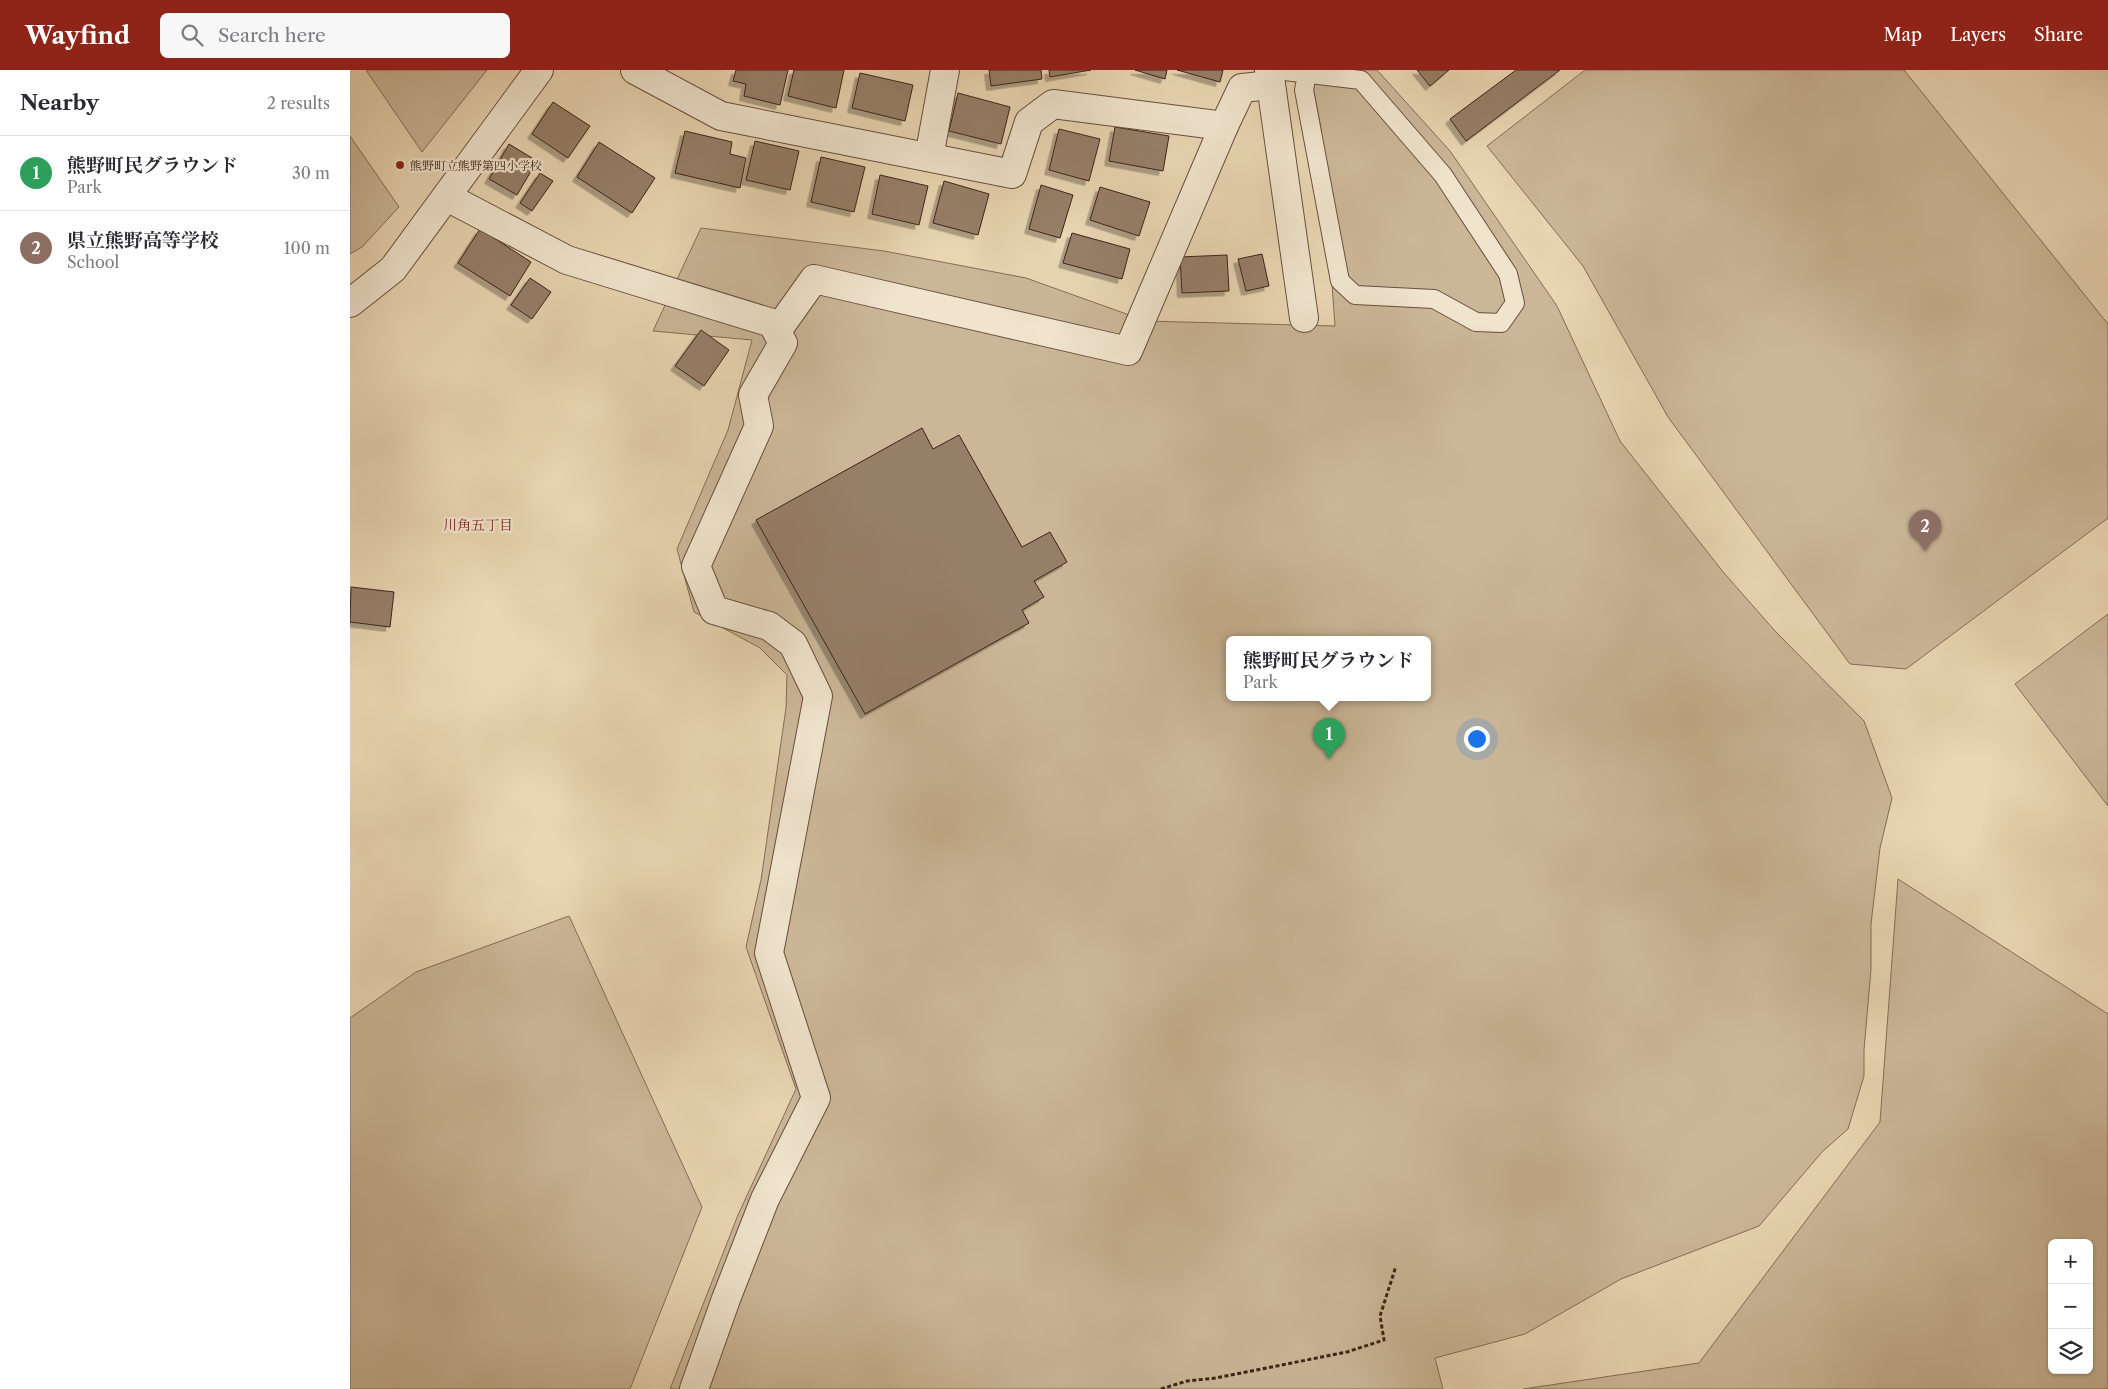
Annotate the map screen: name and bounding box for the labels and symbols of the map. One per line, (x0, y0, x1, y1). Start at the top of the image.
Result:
place label: 熊野町立熊野第四小学校 (410, 158, 542, 173)
marker: 熊野町立熊野第四小学校 (394, 159, 406, 171)
pin: 2 (1909, 510, 1941, 551)
district label: 川角五丁目 (443, 516, 513, 534)
pin: 1 (1313, 718, 1345, 759)
your location (1464, 726, 1490, 752)

